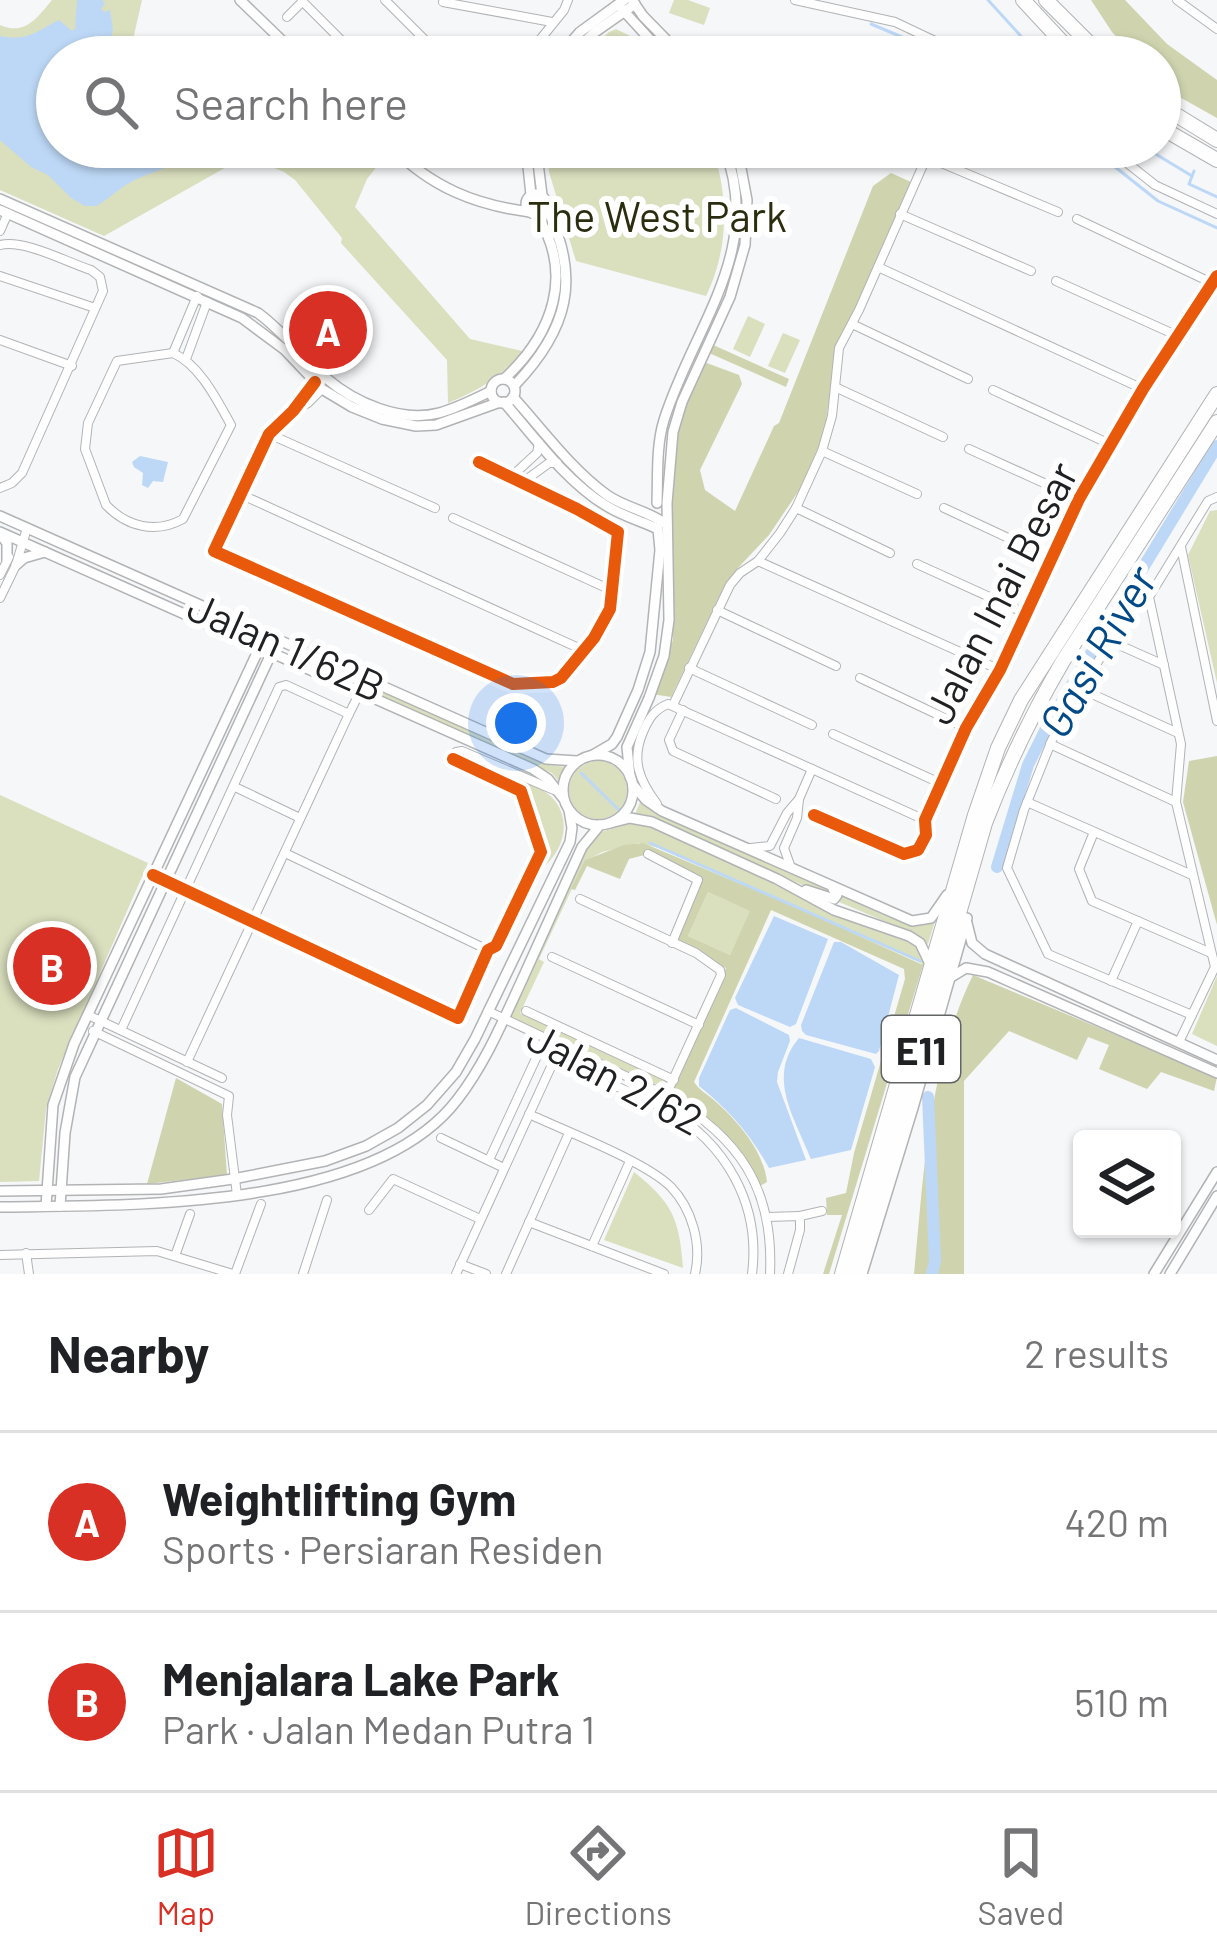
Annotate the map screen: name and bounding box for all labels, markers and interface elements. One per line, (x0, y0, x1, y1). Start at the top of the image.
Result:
search box (36, 36, 1181, 168)
icon: search (78, 69, 144, 135)
text: Search here (174, 75, 408, 129)
park label: The West Park (527, 190, 787, 240)
pin: A (289, 285, 367, 375)
street label: Jalan Inai Besar (912, 453, 1086, 731)
water label: Gasi River (1026, 554, 1167, 746)
street label: Jalan 1/62B (181, 579, 393, 711)
your location (486, 693, 546, 753)
pin: B (13, 921, 91, 1011)
street label: Jalan 2/62 (520, 1010, 712, 1144)
road number: E11 (882, 1016, 960, 1082)
map controls (1073, 1130, 1181, 1238)
button: layers (1073, 1130, 1181, 1238)
text: Nearby (48, 1322, 209, 1383)
text: 2 results (1024, 1329, 1169, 1376)
text: Weightlifting Gym (162, 1471, 516, 1525)
text: A (74, 1498, 100, 1545)
text: 420 m (1065, 1498, 1169, 1545)
text: Sports · Persiaran Residen (162, 1525, 604, 1572)
text: Menjalara Lake Park (162, 1651, 560, 1705)
text: B (75, 1678, 99, 1725)
text: 510 m (1074, 1678, 1169, 1725)
text: Park · Jalan Medan Putra 1 (162, 1705, 595, 1752)
tab: Map (153, 1820, 219, 1932)
tab: Directions (524, 1820, 672, 1932)
tab: Saved (978, 1820, 1064, 1932)

